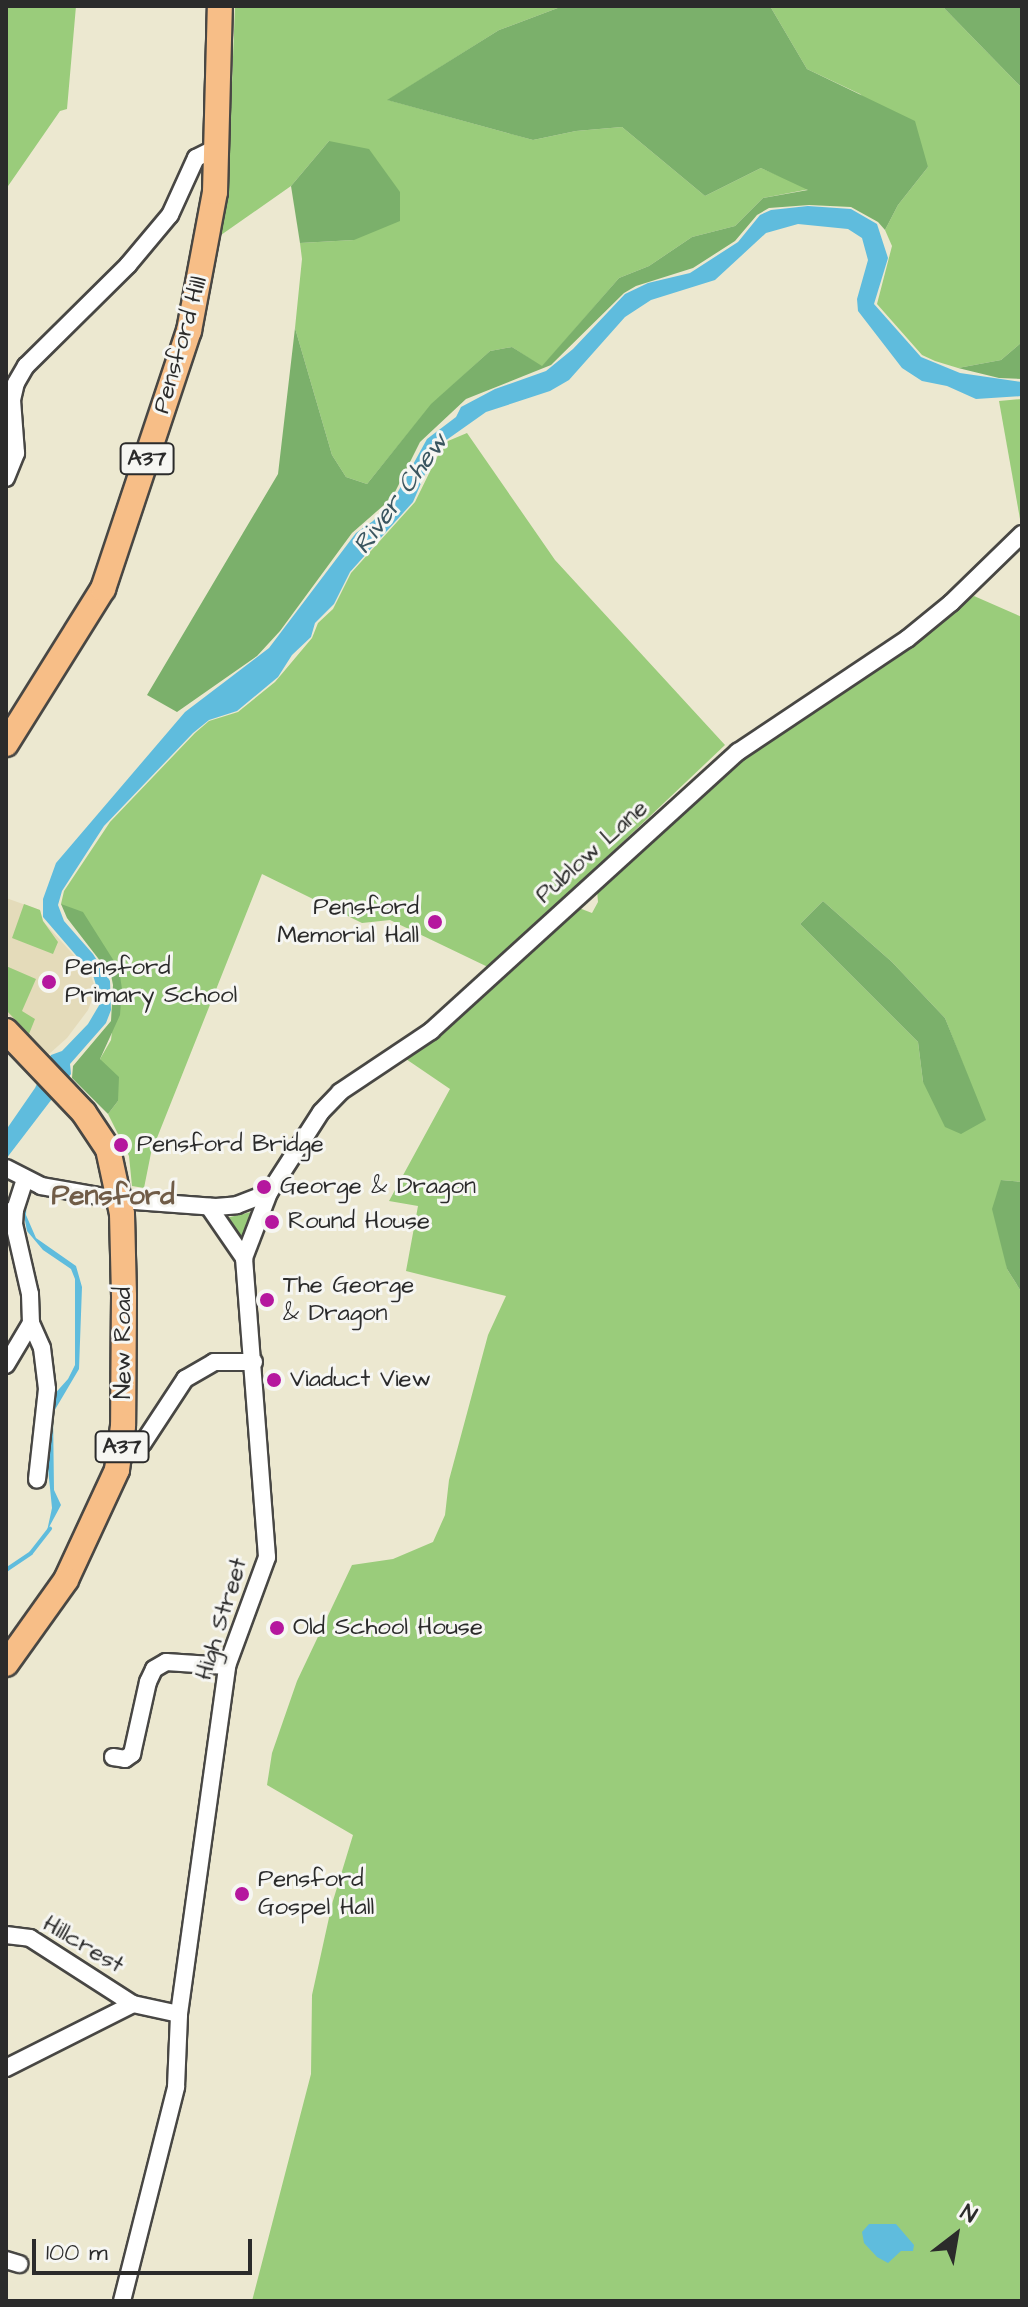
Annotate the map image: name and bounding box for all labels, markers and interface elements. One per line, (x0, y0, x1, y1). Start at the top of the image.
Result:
street label: Pensford Hill (148, 273, 214, 417)
water label: River Chew (347, 428, 455, 560)
road number: A37 (119, 441, 175, 477)
street label: Publow Lane (530, 794, 654, 910)
place label: Pensford Memorial Hall (277, 894, 419, 950)
marker: Pensford Memorial Hall (426, 913, 444, 931)
place label: Pensford Primary School (65, 954, 237, 1010)
marker: Pensford Primary School (40, 973, 58, 991)
place label: Pensford Bridge (137, 1131, 324, 1159)
marker: Pensford Bridge (112, 1136, 130, 1154)
place label: George & Dragon (280, 1173, 476, 1201)
marker: George & Dragon (255, 1178, 273, 1196)
district label: Pensford (51, 1179, 175, 1213)
place label: Round House (288, 1208, 430, 1236)
marker: Round House (263, 1213, 281, 1231)
place label: The George & Dragon (283, 1272, 414, 1328)
street label: New Road (110, 1287, 138, 1399)
marker: The George & Dragon (258, 1291, 276, 1309)
place label: Viaduct View (290, 1366, 431, 1394)
marker: Viaduct View (265, 1371, 283, 1389)
road number: A37 (94, 1429, 150, 1465)
street label: High Street (190, 1555, 254, 1683)
place label: Old School House (293, 1614, 483, 1642)
marker: Old School House (268, 1619, 286, 1637)
place label: Pensford Gospel Hall (258, 1866, 374, 1922)
marker: Pensford Gospel Hall (233, 1885, 251, 1903)
street label: Hillcrest (37, 1910, 129, 1980)
north arrow (916, 2195, 996, 2275)
text: N (955, 2197, 983, 2231)
scale bar (36, 2223, 256, 2273)
text: 100 m (46, 2236, 108, 2270)

